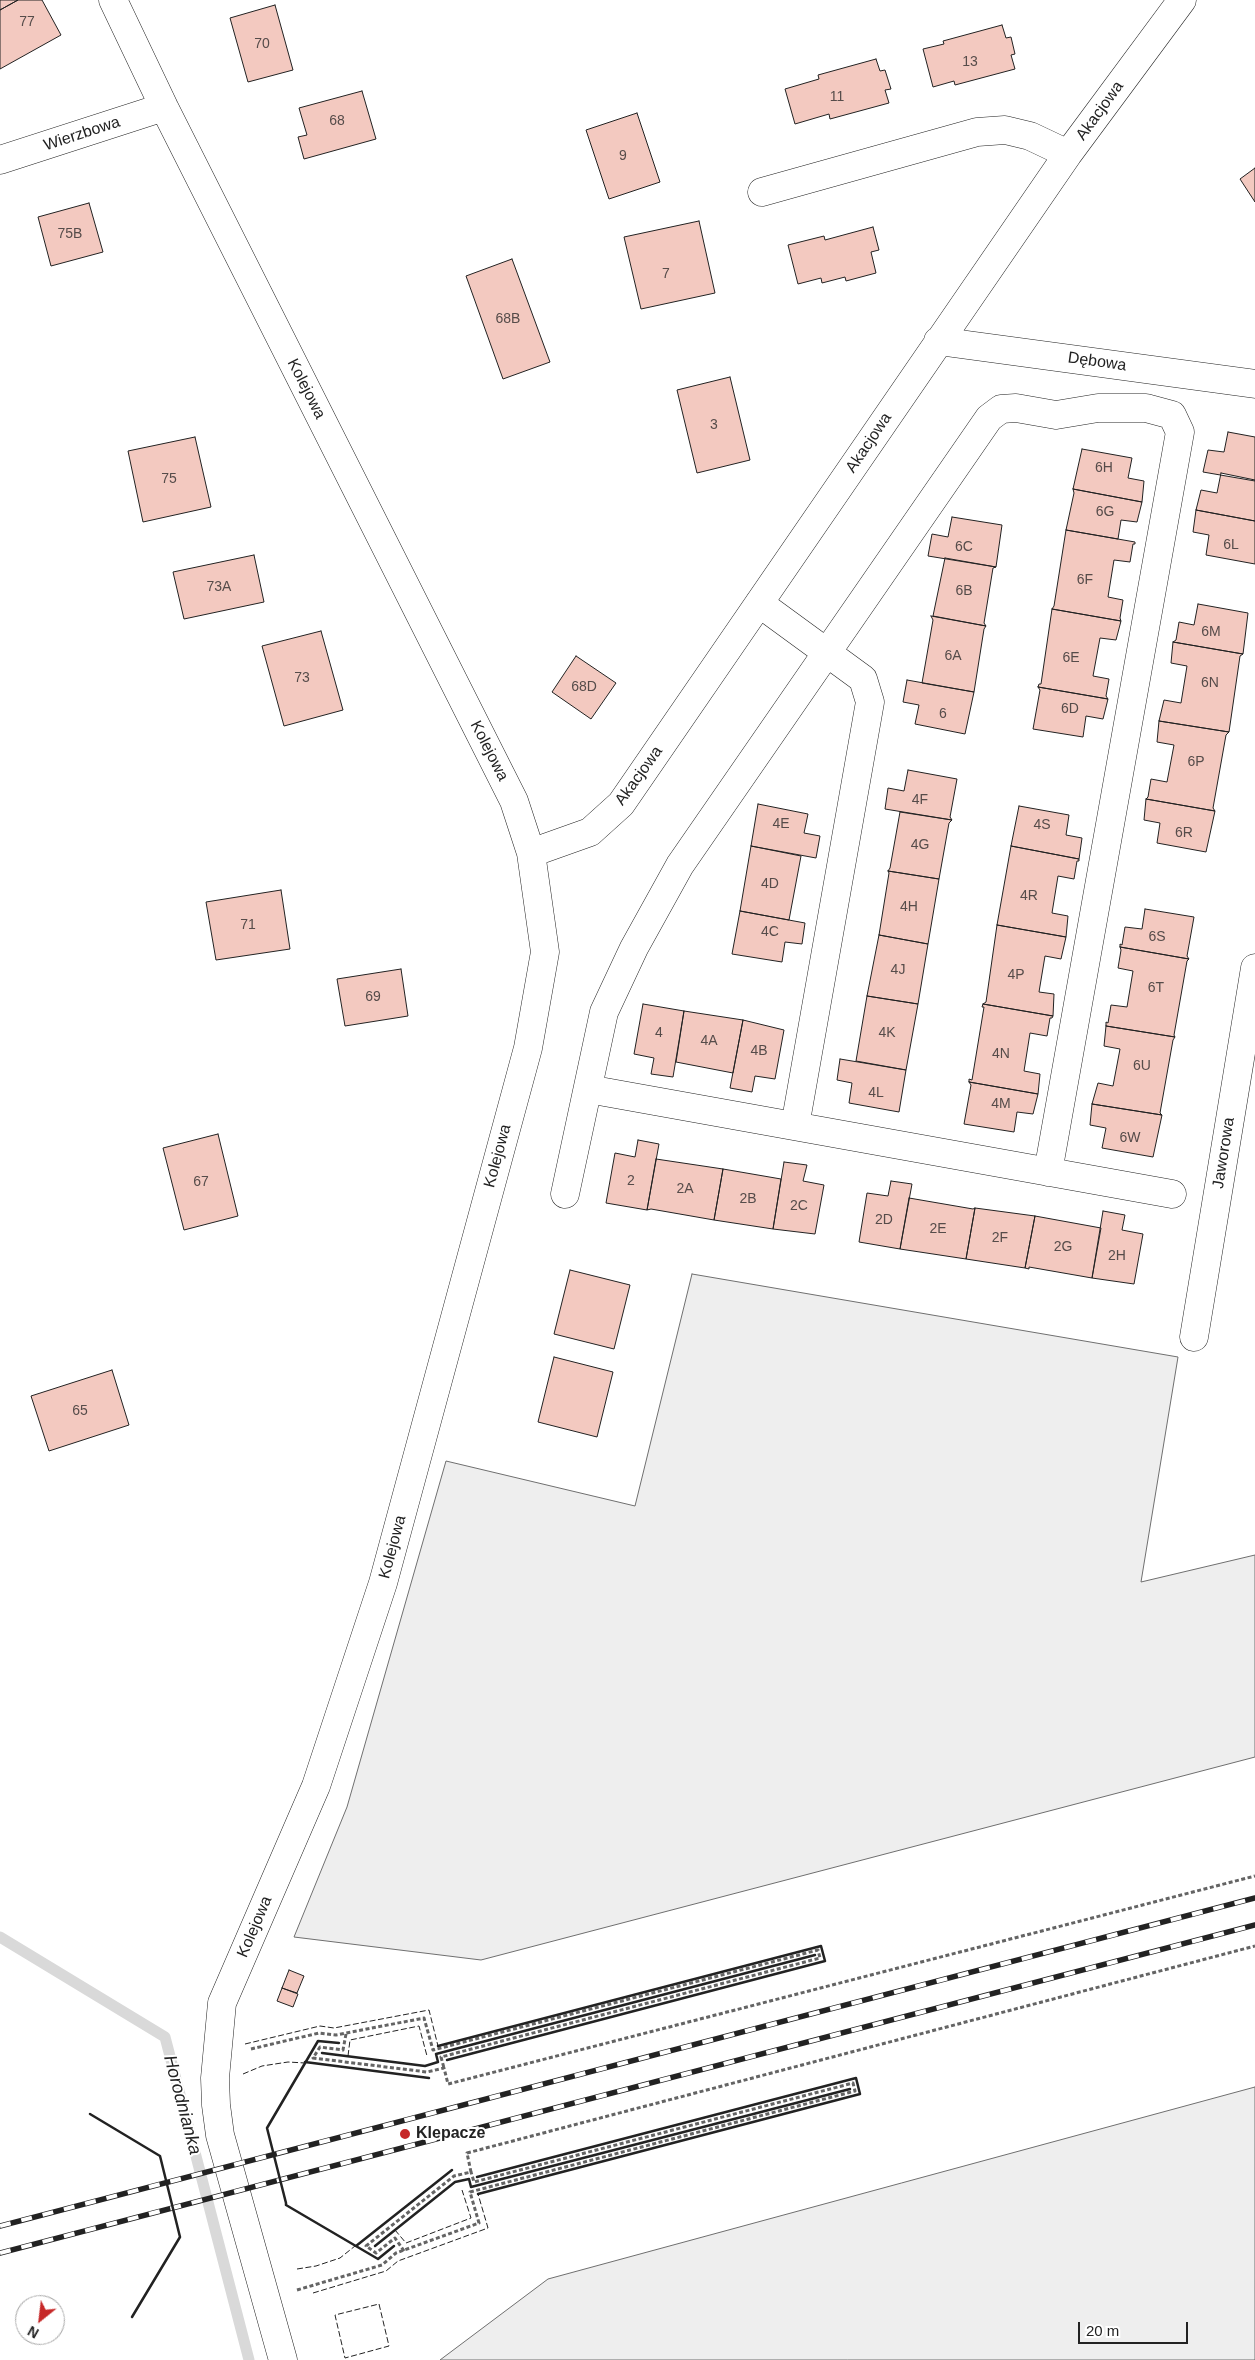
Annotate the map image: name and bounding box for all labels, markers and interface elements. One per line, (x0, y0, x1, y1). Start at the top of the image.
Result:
house number: 77 (19, 14, 35, 30)
house number: 70 (254, 36, 270, 52)
house number: 13 (962, 54, 978, 70)
street label: Akacjowa (1072, 78, 1128, 144)
house number: 11 (830, 89, 844, 105)
street label: Wierzbowa (41, 113, 123, 155)
house number: 68 (329, 113, 345, 129)
house number: 9 (619, 148, 627, 164)
house number: 75B (58, 226, 82, 242)
house number: 7 (662, 266, 670, 282)
house number: 68B (496, 311, 520, 327)
street label: Dębowa (1067, 348, 1127, 376)
street label: Kolejowa (283, 356, 329, 422)
street label: Akacjowa (842, 409, 896, 477)
house number: 3 (710, 417, 718, 433)
house number: 6H (1095, 460, 1113, 476)
house number: 75 (161, 471, 177, 487)
house number: 6G (1096, 504, 1114, 520)
house number: 6L (1223, 537, 1239, 553)
house number: 6C (955, 539, 973, 555)
house number: 6F (1077, 572, 1093, 588)
house number: 73A (207, 579, 231, 595)
house number: 6B (955, 583, 973, 599)
house number: 6M (1201, 624, 1221, 640)
house number: 6A (944, 648, 962, 664)
house number: 6E (1062, 650, 1080, 666)
house number: 73 (294, 670, 310, 686)
house number: 6N (1201, 675, 1219, 691)
house number: 68D (571, 679, 597, 695)
house number: 6D (1061, 701, 1079, 717)
house number: 6 (939, 706, 947, 722)
street label: Kolejowa (466, 718, 512, 784)
street label: Akacjowa (611, 743, 667, 809)
house number: 6P (1187, 754, 1205, 770)
house number: 4F (912, 792, 928, 808)
house number: 4E (772, 816, 790, 832)
house number: 4S (1033, 817, 1051, 833)
house number: 6R (1175, 825, 1193, 841)
house number: 4G (911, 837, 929, 853)
house number: 4D (761, 876, 779, 892)
house number: 4R (1020, 888, 1038, 904)
house number: 4H (900, 899, 918, 915)
house number: 71 (240, 917, 256, 933)
house number: 4C (761, 924, 779, 940)
house number: 6S (1148, 929, 1166, 945)
house number: 4J (891, 962, 905, 978)
house number: 4P (1007, 967, 1025, 983)
house number: 6T (1148, 980, 1164, 996)
house number: 69 (365, 989, 381, 1005)
house number: 4 (655, 1025, 663, 1041)
house number: 4K (878, 1025, 896, 1041)
house number: 4A (700, 1033, 718, 1049)
house number: 4B (750, 1043, 768, 1059)
house number: 4N (992, 1046, 1010, 1062)
house number: 6U (1133, 1058, 1151, 1074)
house number: 4L (868, 1085, 884, 1101)
house number: 4M (991, 1096, 1011, 1112)
street label: Jaworowa (1209, 1116, 1239, 1190)
street label: Kolejowa (480, 1122, 516, 1190)
house number: 6W (1120, 1130, 1140, 1146)
house number: 2 (627, 1173, 635, 1189)
house number: 67 (193, 1174, 209, 1190)
house number: 2A (676, 1181, 694, 1197)
house number: 2B (739, 1191, 757, 1207)
house number: 2C (790, 1198, 808, 1214)
house number: 2D (875, 1212, 893, 1228)
house number: 2E (929, 1221, 947, 1237)
house number: 2F (992, 1230, 1008, 1246)
house number: 2G (1054, 1239, 1072, 1255)
house number: 2H (1108, 1248, 1126, 1264)
house number: 65 (72, 1403, 88, 1419)
street label: Kolejowa (375, 1513, 411, 1581)
street label: Kolejowa (233, 1893, 277, 1961)
water label: Horodnianka (158, 2053, 206, 2157)
place label: Klepacze (416, 2124, 485, 2144)
marker: Klepacze (398, 2127, 412, 2141)
north arrow (15, 2295, 65, 2345)
scale bar (1080, 2312, 1190, 2344)
text: 20 m (1086, 2322, 1119, 2339)
text: N (25, 2323, 42, 2342)

